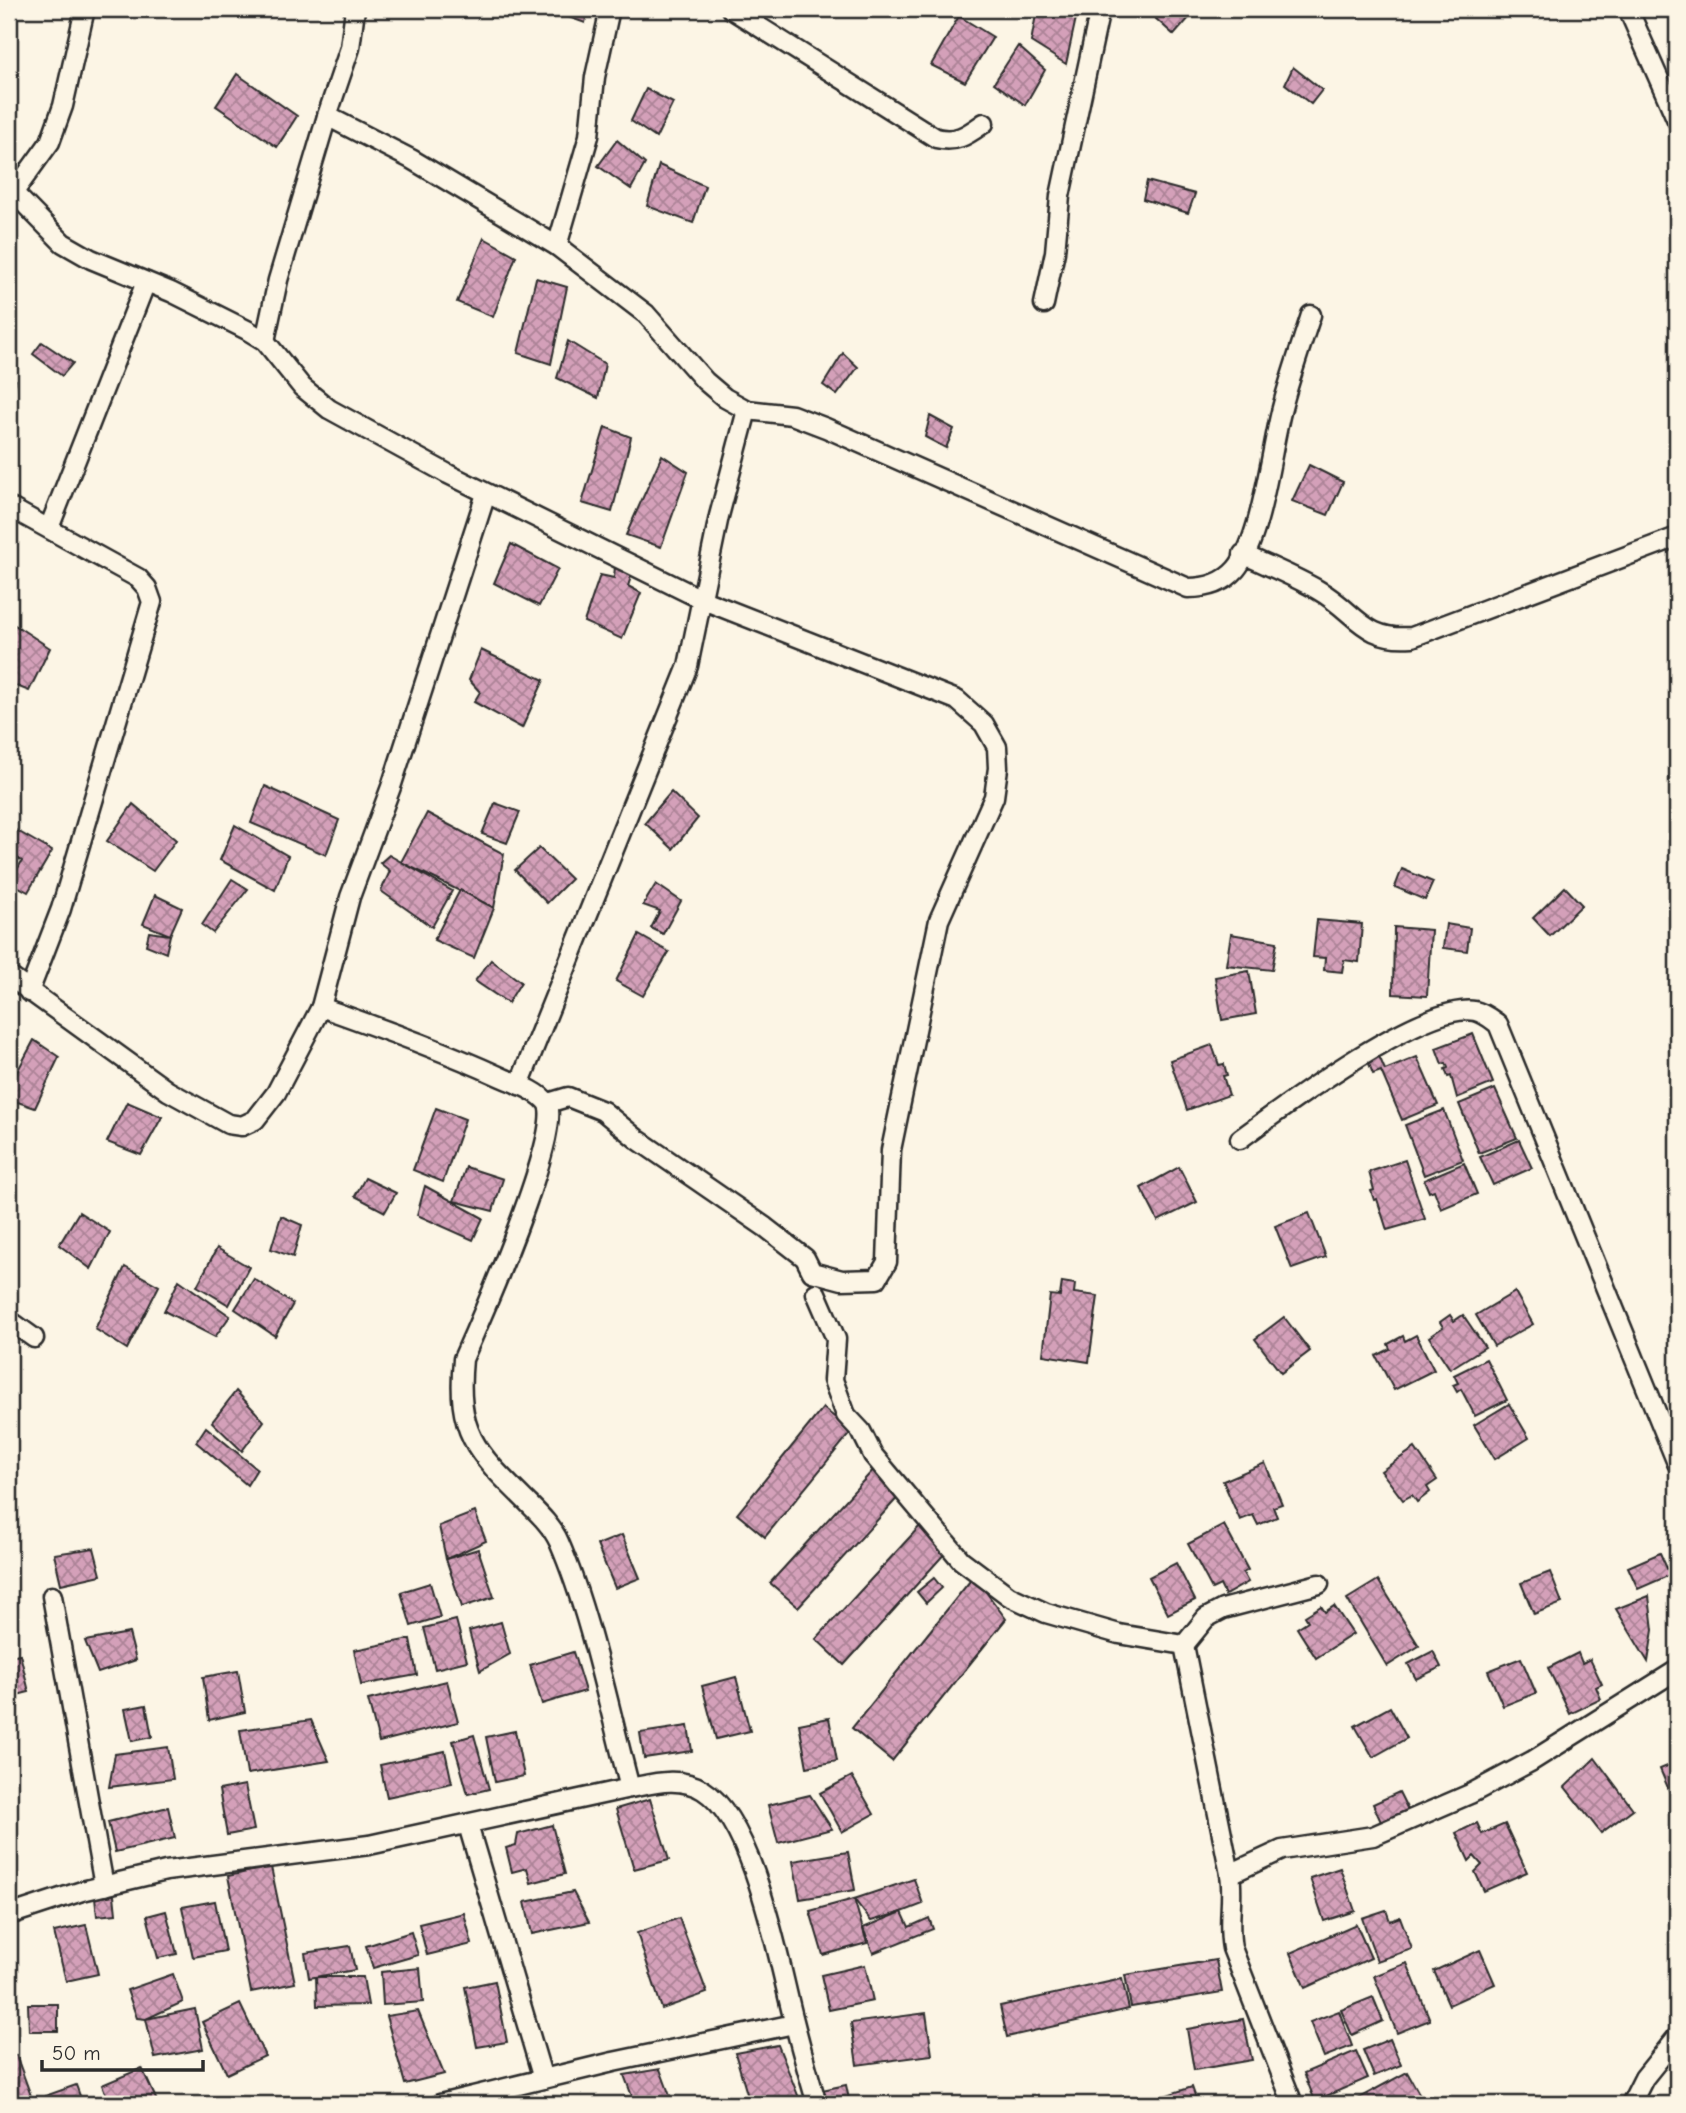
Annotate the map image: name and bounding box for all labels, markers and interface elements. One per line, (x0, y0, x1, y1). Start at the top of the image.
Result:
scale bar (42, 2029, 203, 2073)
text: 50 m (52, 2041, 101, 2065)

